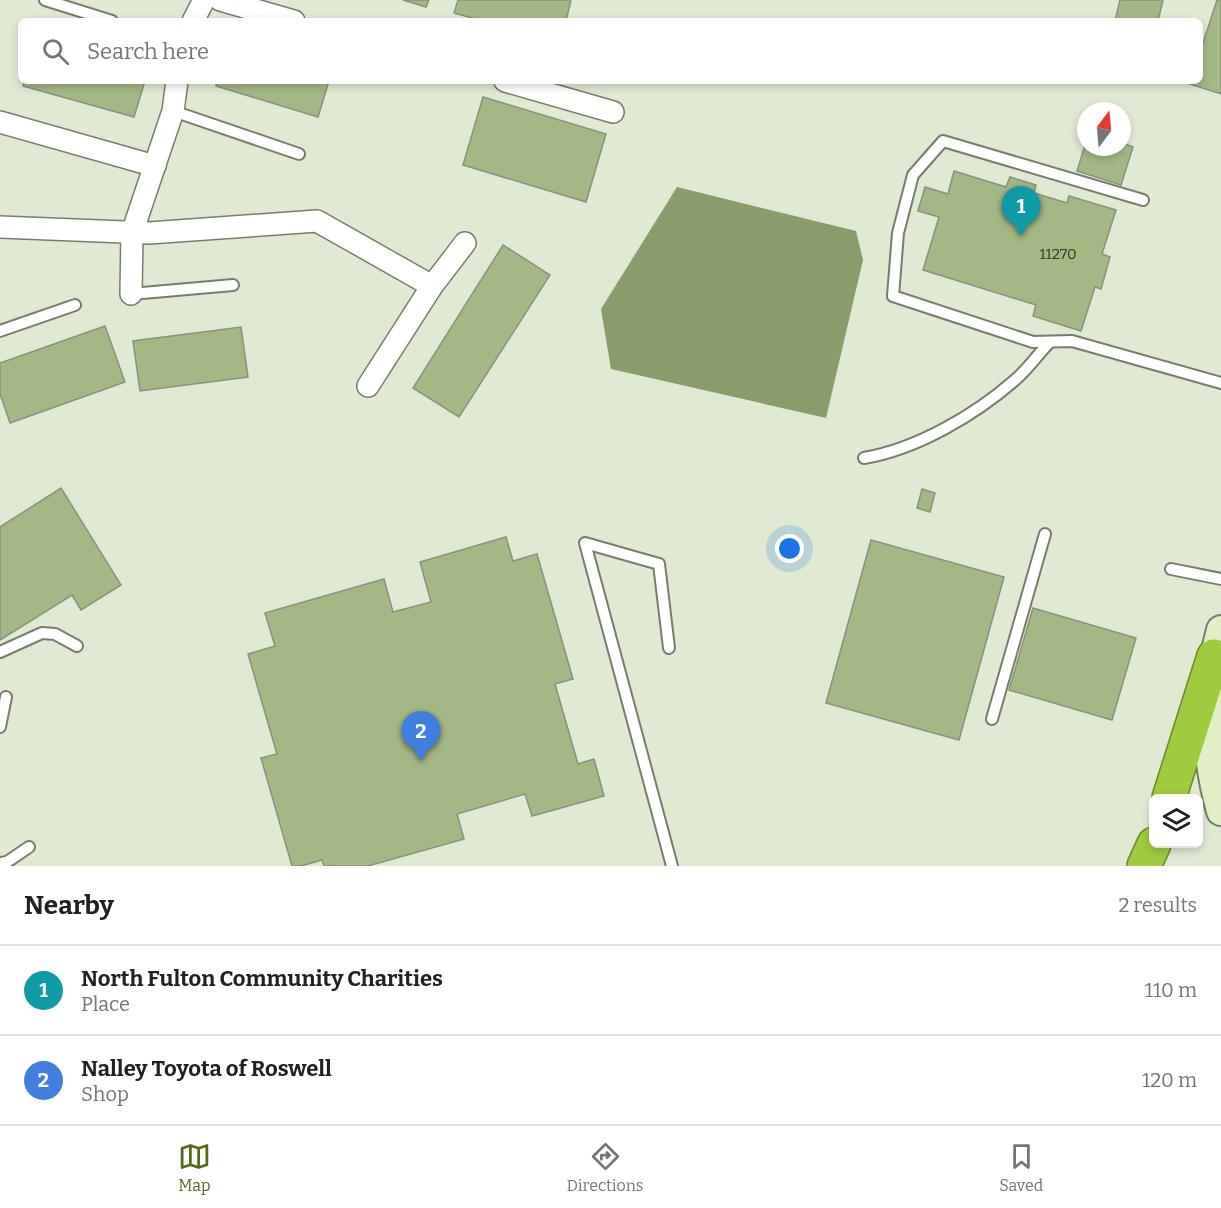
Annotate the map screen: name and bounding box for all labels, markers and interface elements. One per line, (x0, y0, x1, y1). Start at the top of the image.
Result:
search box (18, 18, 1203, 84)
icon: search (39, 35, 72, 68)
text: Search here (87, 38, 209, 65)
north arrow (1077, 102, 1131, 156)
pin: 1 (1002, 186, 1040, 236)
house number: 11270 (1039, 245, 1077, 263)
your location (775, 534, 804, 563)
pin: 2 (402, 712, 440, 761)
map controls (1149, 794, 1203, 848)
button: layers (1149, 794, 1203, 848)
text: Nearby (24, 890, 114, 921)
text: 2 results (1118, 893, 1197, 917)
text: North Fulton Community Charities (81, 965, 443, 992)
text: 1 (39, 978, 48, 1002)
text: 110 m (1145, 978, 1197, 1002)
text: Place (81, 992, 130, 1016)
text: Nalley Toyota of Roswell (81, 1055, 332, 1082)
text: 2 (38, 1068, 49, 1092)
text: 120 m (1142, 1068, 1197, 1092)
text: Shop (81, 1082, 129, 1106)
tab: Map (178, 1140, 211, 1195)
tab: Directions (567, 1140, 644, 1195)
tab: Saved (999, 1140, 1043, 1195)

